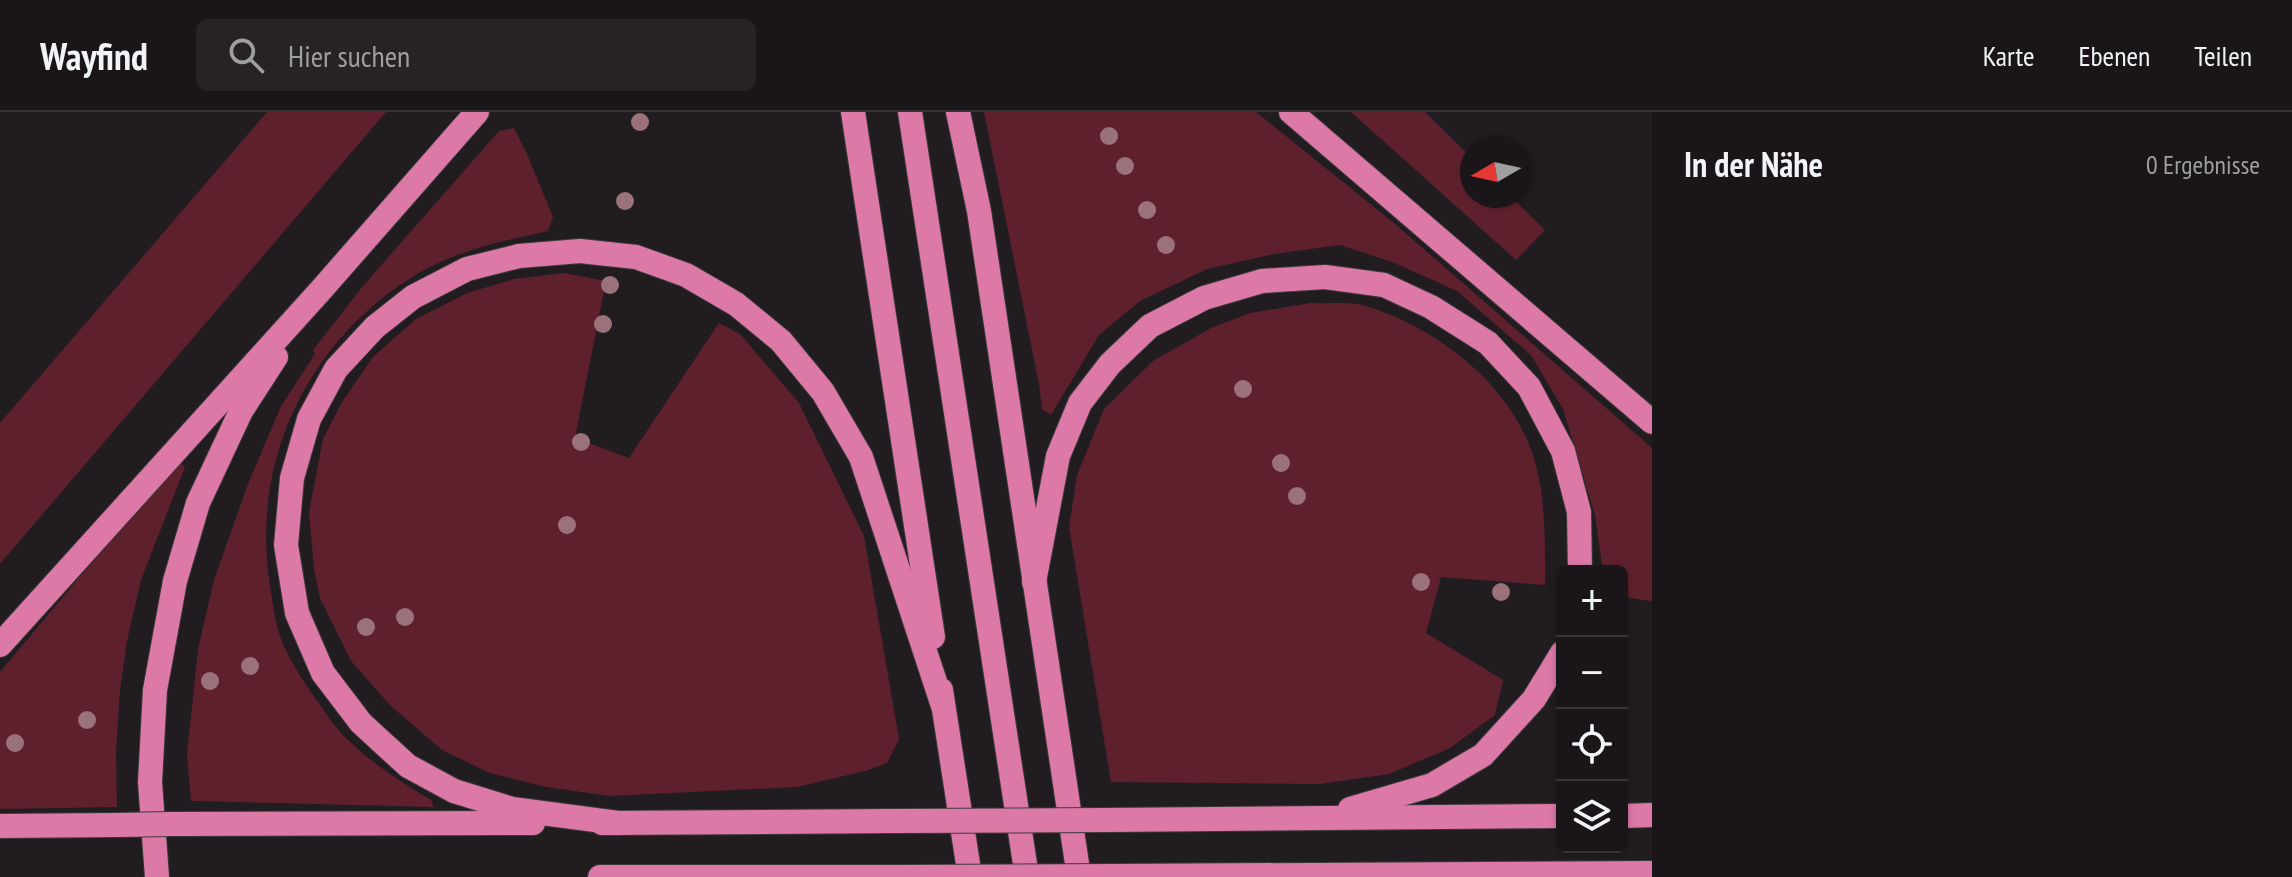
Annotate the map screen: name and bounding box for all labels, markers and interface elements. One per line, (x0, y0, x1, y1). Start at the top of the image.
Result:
search box (196, 19, 756, 91)
text: Wayfind (40, 31, 148, 80)
icon: search (224, 33, 268, 77)
text: Hier suchen (288, 36, 410, 75)
text: Karte (1983, 37, 2034, 74)
text: Ebenen (2078, 37, 2150, 74)
text: Teilen (2194, 37, 2252, 74)
north arrow (1460, 136, 1532, 208)
text: In der Nähe (1684, 142, 1823, 186)
text: 0 Ergebnisse (2146, 148, 2260, 181)
map controls (1556, 565, 1628, 853)
button: + (1556, 565, 1628, 637)
button: − (1556, 637, 1628, 709)
button: locate (1556, 709, 1628, 781)
button: layers (1556, 781, 1628, 853)

